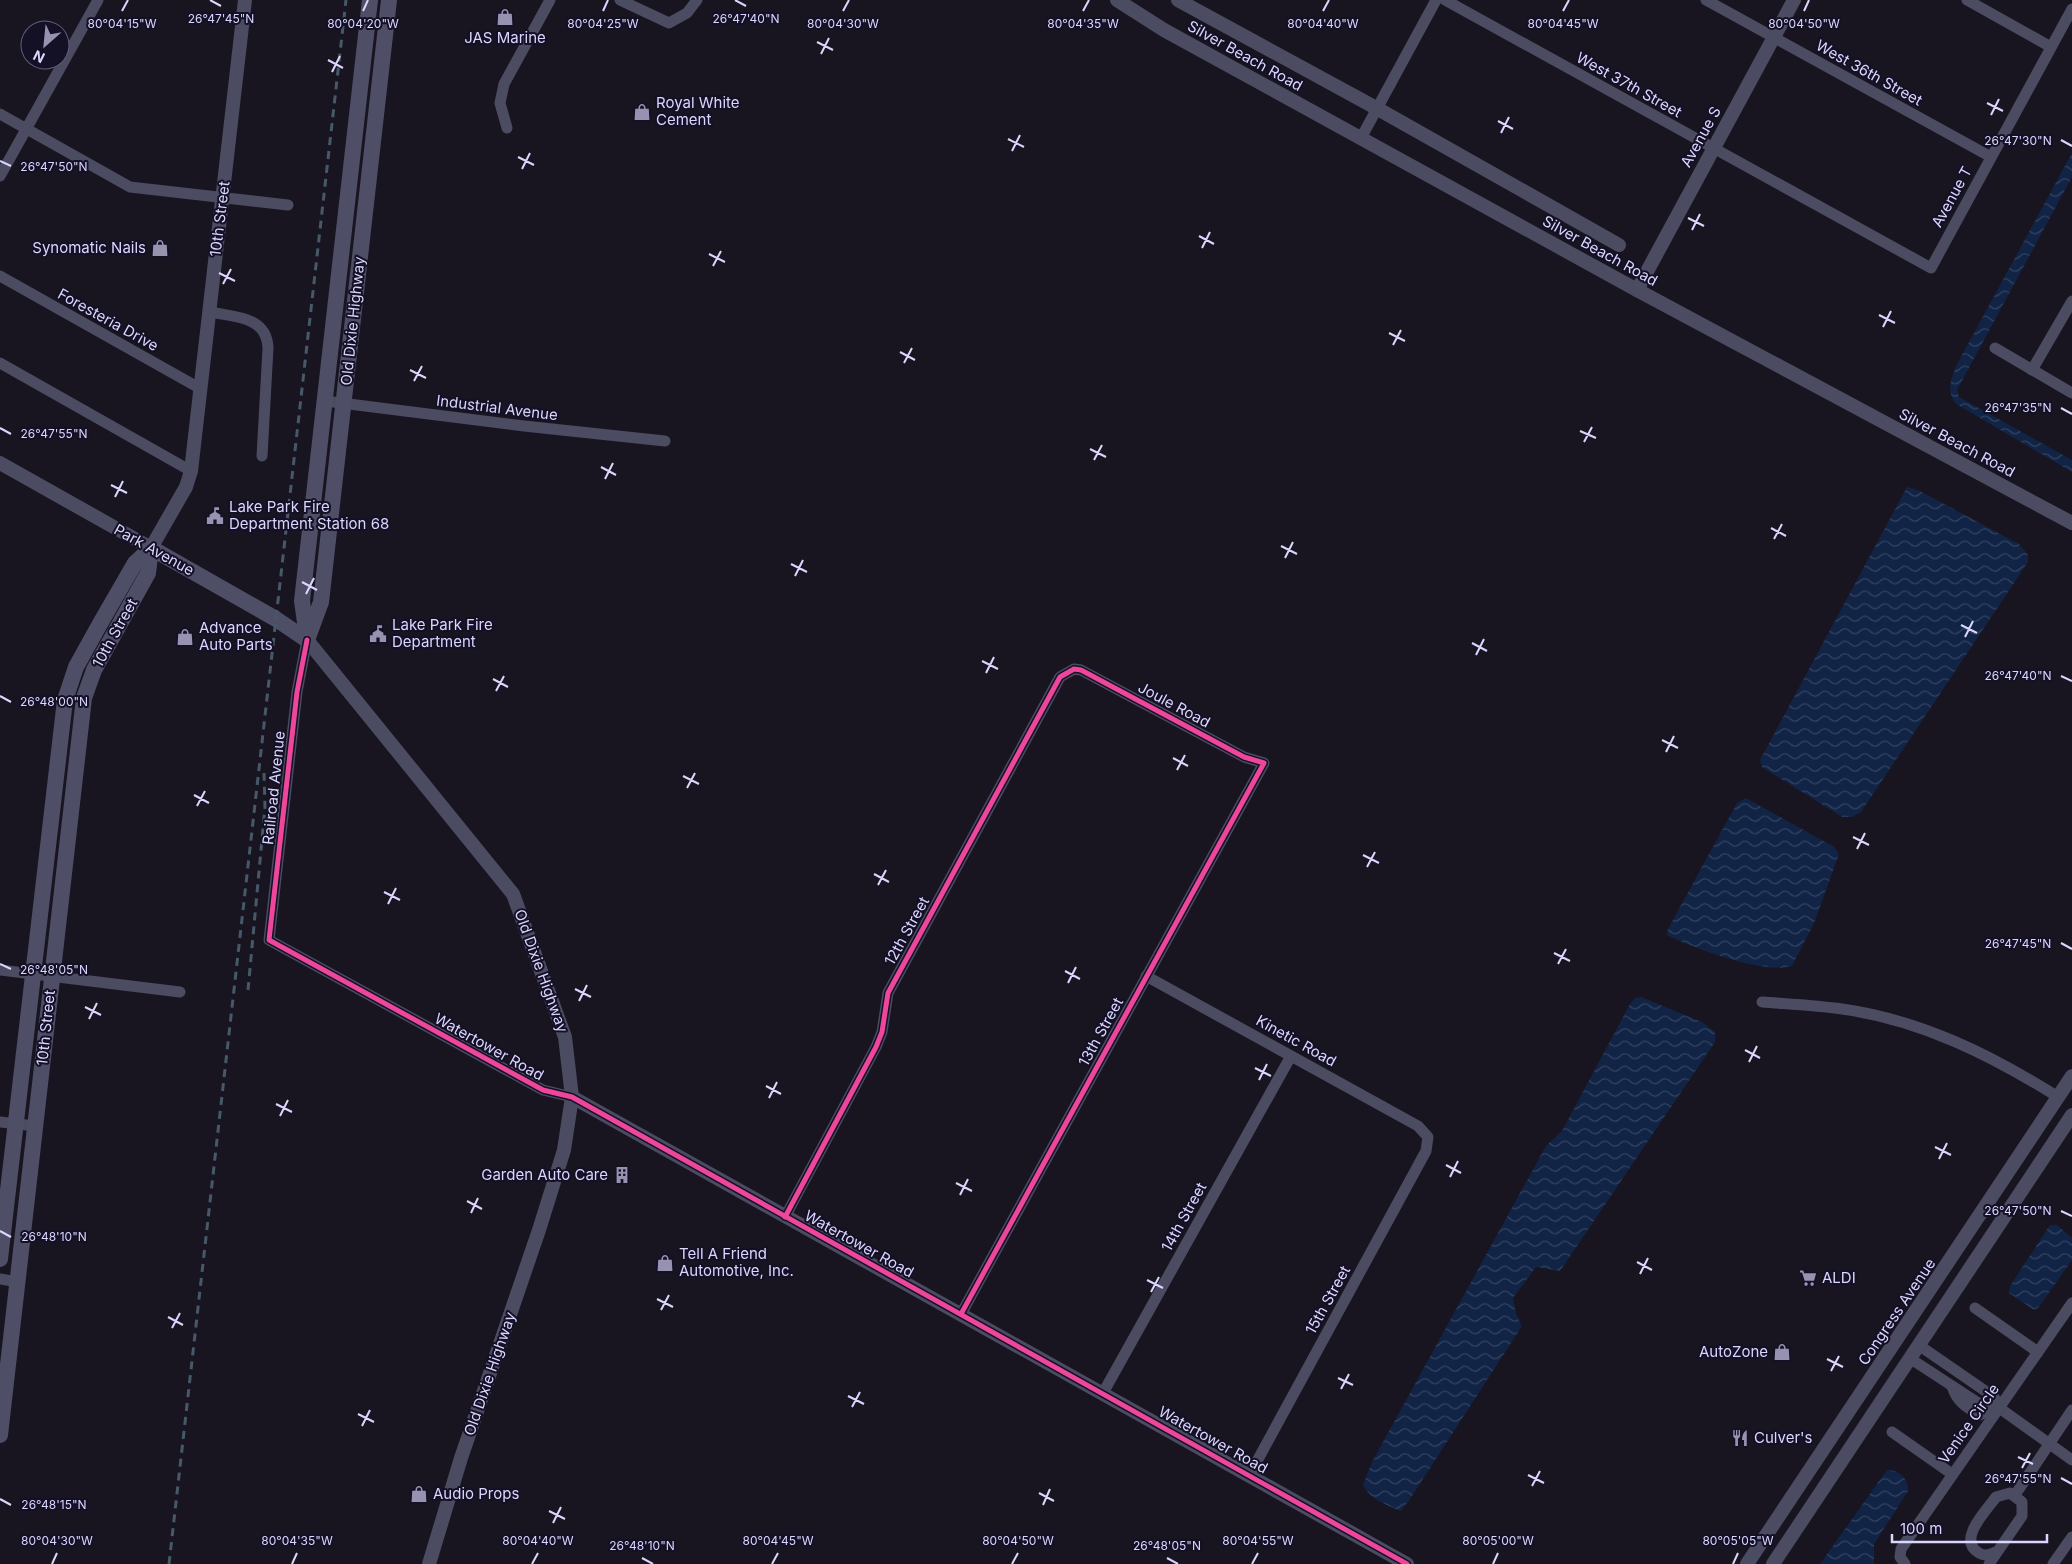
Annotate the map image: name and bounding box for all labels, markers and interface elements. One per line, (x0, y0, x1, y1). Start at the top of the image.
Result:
shop icon: JAS Marine (495, 7, 515, 27)
text: 26°47'45"N (188, 11, 254, 26)
text: 26°47'40"N (712, 11, 780, 26)
text: 80°04'15"W (88, 16, 157, 31)
text: 80°04'20"W (327, 16, 399, 31)
text: 80°04'25"W (567, 16, 639, 31)
text: 80°04'30"W (807, 16, 879, 31)
text: 80°04'35"W (1047, 16, 1119, 31)
street label: Silver Beach Road (1184, 16, 1306, 95)
text: 80°04'40"W (1287, 16, 1359, 31)
text: 80°04'45"W (1527, 16, 1599, 31)
text: 80°04'50"W (1768, 16, 1840, 31)
north arrow (20, 20, 70, 70)
place label: JAS Marine (464, 28, 546, 47)
street label: West 36th Street (1813, 35, 1926, 110)
text: N (30, 47, 47, 67)
street label: West 37th Street (1573, 48, 1685, 121)
place label: Royal White Cement (656, 93, 740, 129)
shop icon: Royal White Cement (632, 102, 652, 122)
street label: Avenue S (1676, 103, 1725, 170)
text: 26°47'30"N (1984, 133, 2052, 148)
text: 26°47'50"N (20, 159, 88, 174)
street label: Avenue T (1927, 163, 1976, 230)
street label: 10th Street (205, 180, 234, 258)
street label: Silver Beach Road (1539, 211, 1661, 290)
place label: Synomatic Nails (32, 238, 146, 257)
shop icon: Synomatic Nails (150, 238, 170, 258)
street label: Old Dixie Highway (336, 255, 369, 386)
street label: Foresteria Drive (55, 284, 162, 355)
street label: Industrial Avenue (435, 391, 559, 424)
text: 26°47'35"N (1984, 400, 2052, 415)
street label: Silver Beach Road (1896, 404, 2019, 481)
text: 26°47'55"N (20, 426, 88, 441)
place label: Lake Park Fire Department Station 68 (229, 497, 389, 533)
public building icon: Lake Park Fire Department Station 68 (205, 506, 225, 526)
street label: Park Avenue (111, 520, 198, 579)
street label: 10th Street (88, 595, 141, 671)
place label: Lake Park Fire Department (392, 615, 493, 651)
place label: Advance Auto Parts (199, 618, 273, 654)
public building icon: Lake Park Fire Department (368, 624, 388, 644)
shop icon: Advance Auto Parts (175, 627, 195, 647)
text: 26°47'40"N (1984, 668, 2052, 683)
street label: Joule Road (1135, 678, 1214, 732)
text: 26°48'00"N (20, 694, 88, 709)
street label: Railroad Avenue (258, 730, 289, 846)
street label: 12th Street (880, 893, 933, 968)
street label: Old Dixie Highway (510, 907, 573, 1035)
text: 26°47'45"N (1985, 936, 2051, 951)
text: 26°48'05"N (20, 962, 88, 977)
street label: 10th Street (32, 989, 59, 1067)
street label: 13th Street (1074, 994, 1127, 1069)
street label: Watertower Road (431, 1009, 547, 1084)
street label: Kinetic Road (1253, 1011, 1340, 1070)
place label: Garden Auto Care (481, 1165, 608, 1184)
building icon: Garden Auto Care (612, 1165, 632, 1185)
street label: 14th Street (1157, 1179, 1210, 1255)
text: 26°47'50"N (1984, 1203, 2052, 1218)
street label: Watertower Road (801, 1206, 917, 1281)
text: 26°48'10"N (21, 1229, 87, 1244)
place label: Tell A Friend Automotive, Inc. (679, 1244, 794, 1280)
shop icon: Tell A Friend Automotive, Inc. (655, 1253, 675, 1273)
street label: Congress Avenue (1854, 1255, 1939, 1369)
street label: 15th Street (1301, 1262, 1354, 1337)
supermarket icon: ALDI (1798, 1268, 1818, 1288)
place label: ALDI (1822, 1268, 1856, 1287)
street label: Old Dixie Highway (459, 1309, 520, 1438)
place label: AutoZone (1699, 1342, 1768, 1361)
shop icon: AutoZone (1772, 1342, 1792, 1362)
street label: Venice Circle (1934, 1380, 2003, 1467)
street label: Watertower Road (1155, 1402, 1271, 1477)
restaurant icon: Culver's (1730, 1428, 1750, 1448)
place label: Culver's (1754, 1428, 1813, 1447)
text: 26°47'55"N (1984, 1471, 2052, 1486)
shop icon: Audio Props (409, 1484, 429, 1504)
place label: Audio Props (433, 1484, 519, 1503)
text: 26°48'15"N (21, 1497, 87, 1512)
scale bar (1892, 1512, 2047, 1544)
text: 100 m (1900, 1519, 1942, 1538)
text: 80°04'30"W (21, 1533, 93, 1548)
text: 80°04'35"W (261, 1533, 333, 1548)
text: 80°04'40"W (502, 1533, 574, 1548)
text: 80°04'45"W (742, 1533, 814, 1548)
text: 80°04'50"W (982, 1533, 1054, 1548)
text: 80°04'55"W (1222, 1533, 1294, 1548)
text: 80°05'00"W (1462, 1533, 1534, 1548)
text: 80°05'05"W (1702, 1533, 1774, 1548)
text: 26°48'10"N (609, 1538, 675, 1553)
text: 26°48'05"N (1133, 1538, 1201, 1553)

